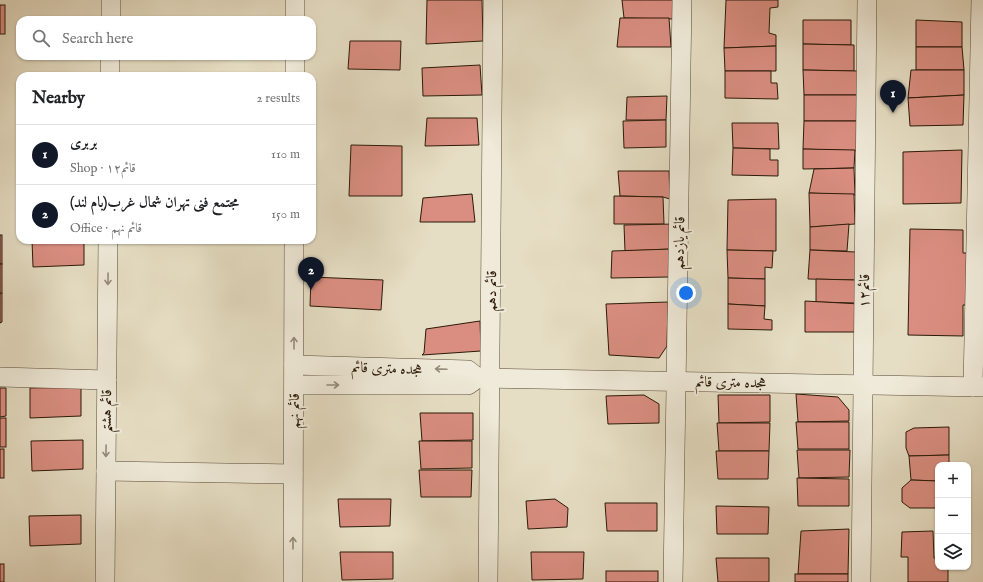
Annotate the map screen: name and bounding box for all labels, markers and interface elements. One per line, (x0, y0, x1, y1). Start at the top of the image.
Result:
search box (16, 16, 316, 60)
icon: search (30, 27, 52, 49)
text: Search here (62, 29, 133, 48)
pin: 1 (880, 80, 906, 113)
text: Nearby (32, 88, 85, 109)
text: 2 results (256, 90, 300, 107)
text: بربری (70, 133, 97, 152)
text: 1 (43, 146, 47, 163)
text: 110 m (271, 146, 300, 163)
text: Shop · قائم۱۲ (70, 160, 136, 177)
text: مجتمع فنی تهران شمال غرب(بام لند) (70, 193, 239, 212)
text: 2 (42, 206, 48, 223)
text: 150 m (271, 206, 300, 223)
street label: قائم یازدهم (670, 216, 693, 270)
text: Office · قائم نهم (70, 220, 142, 237)
pin: 2 (298, 257, 324, 290)
street label: قائم دهم (482, 270, 505, 312)
one-way arrow (104, 272, 112, 285)
street label: قائم۱۲ (855, 274, 877, 308)
your location (676, 283, 696, 303)
one-way arrow (290, 337, 298, 350)
street label: هجده متری قائم (351, 358, 423, 382)
one-way arrow (435, 366, 448, 373)
street label: هجده متری قائم (695, 372, 767, 396)
one-way arrow (326, 381, 339, 389)
street label: قائم هشتم (97, 389, 121, 433)
street label: قائم نهم (285, 393, 308, 429)
one-way arrow (102, 444, 110, 457)
map controls (935, 462, 971, 570)
button: + (935, 462, 971, 498)
button: − (935, 498, 971, 534)
button: layers (935, 534, 971, 570)
one-way arrow (289, 537, 297, 550)

